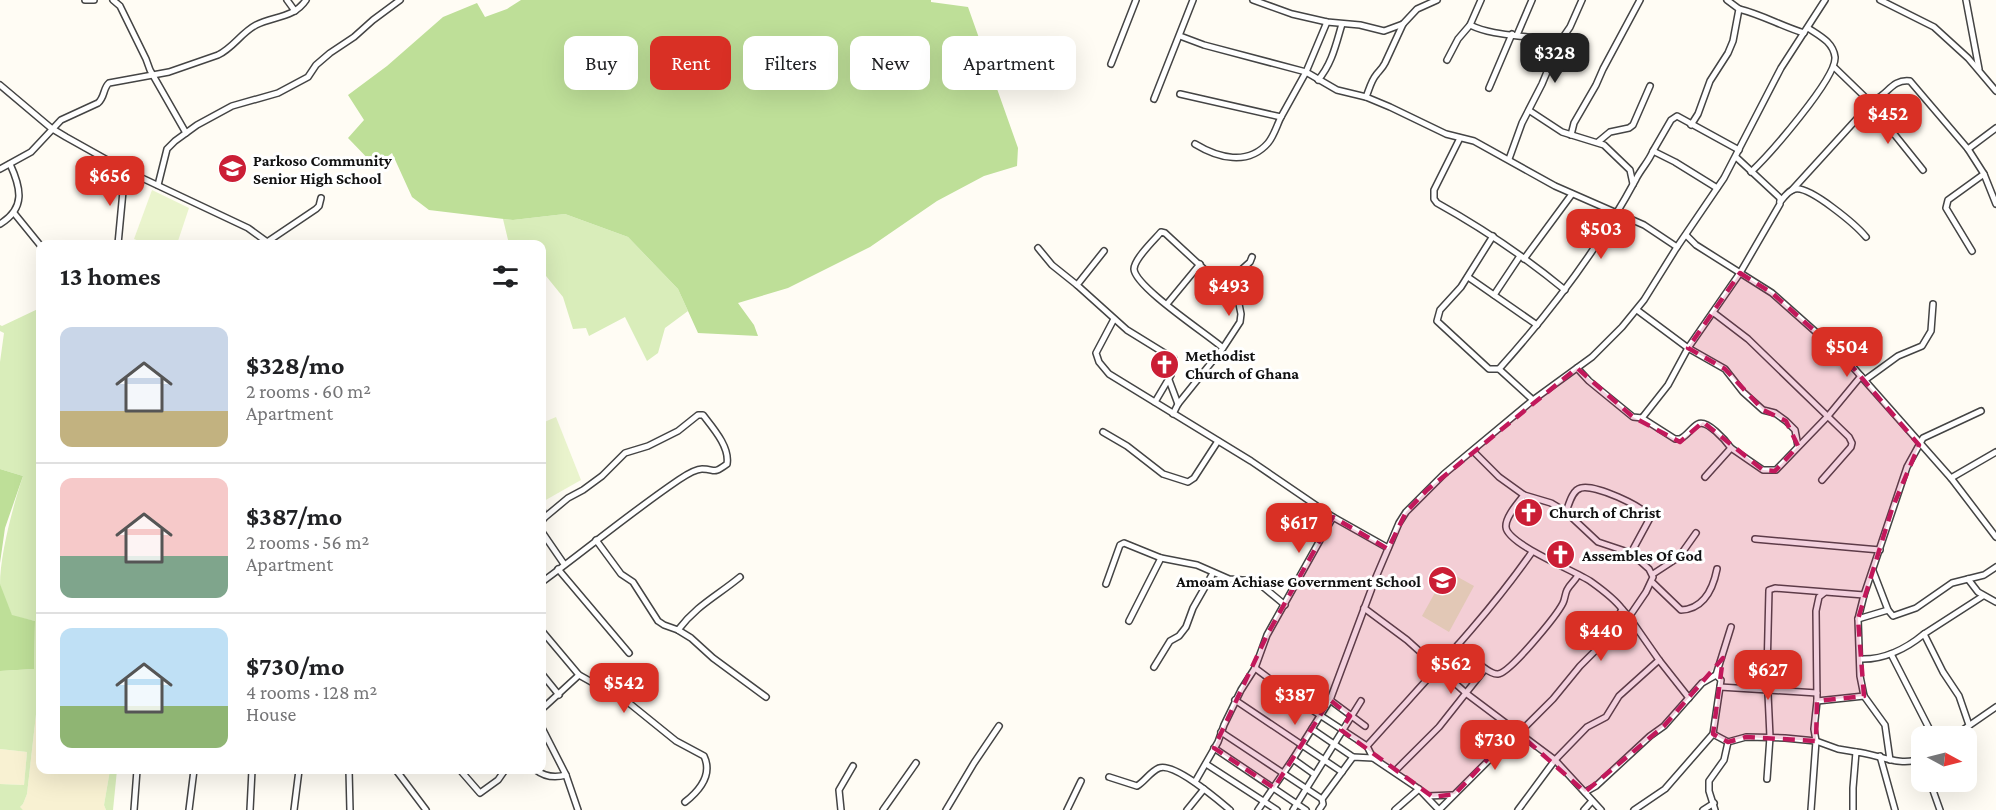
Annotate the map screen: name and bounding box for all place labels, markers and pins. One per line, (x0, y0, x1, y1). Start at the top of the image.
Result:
pin: $328 (1519, 33, 1591, 84)
pin: $452 (1852, 94, 1924, 145)
place label: Parkoso Community Senior High School (253, 152, 392, 187)
school or university icon: Parkoso Community Senior High School (216, 153, 248, 185)
pin: $656 (74, 156, 146, 207)
pin: $503 (1565, 209, 1637, 260)
pin: $493 (1193, 266, 1265, 317)
pin: $504 (1811, 327, 1883, 378)
place label: Methodist Church of Ghana (1185, 347, 1299, 382)
church icon: Methodist Church of Ghana (1148, 348, 1180, 380)
church icon: Church of Christ (1512, 496, 1544, 528)
pin: $617 (1263, 503, 1335, 554)
place label: Church of Christ (1549, 504, 1661, 521)
church icon: Assembles Of God (1545, 539, 1577, 571)
place label: Assembles Of God (1581, 547, 1703, 564)
school or university icon: Amoam Achiase Government School (1426, 565, 1458, 597)
place label: Amoam Achiase Government School (1175, 573, 1421, 590)
pin: $440 (1565, 611, 1637, 662)
pin: $562 (1415, 644, 1487, 695)
pin: $627 (1732, 650, 1804, 701)
pin: $542 (588, 663, 660, 714)
pin: $387 (1259, 675, 1331, 726)
pin: $730 (1459, 720, 1531, 771)

